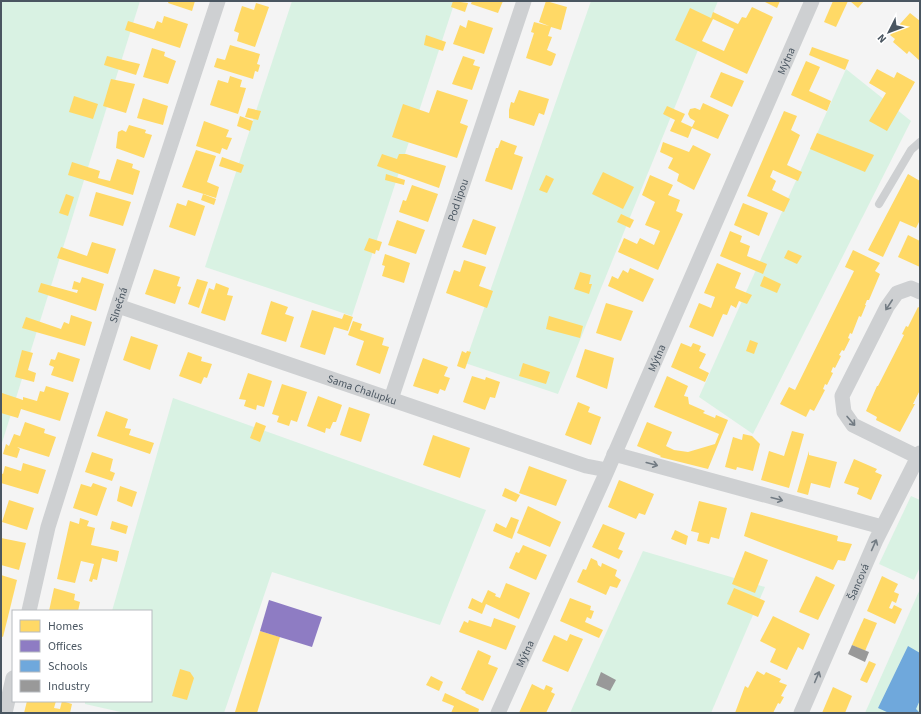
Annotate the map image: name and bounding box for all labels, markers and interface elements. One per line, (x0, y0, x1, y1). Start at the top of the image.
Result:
north arrow (869, 12, 909, 52)
text: N (874, 31, 890, 46)
street label: Mýtna (774, 45, 799, 77)
street label: Pod lipou (444, 177, 472, 223)
street label: Slnečná (106, 285, 131, 325)
one-way arrow (885, 299, 893, 310)
street label: Mýtna (644, 342, 669, 374)
street label: Sama Chalupku (325, 371, 399, 409)
one-way arrow (846, 416, 855, 426)
one-way arrow (645, 461, 658, 468)
one-way arrow (770, 495, 783, 503)
one-way arrow (871, 539, 878, 551)
street label: Šancová (844, 561, 873, 603)
legend (12, 610, 152, 702)
text: Homes (48, 618, 83, 635)
text: Offices (48, 638, 82, 655)
street label: Mýtna (512, 638, 538, 670)
text: Schools (48, 658, 88, 675)
one-way arrow (814, 672, 821, 684)
text: Industry (48, 678, 90, 695)

